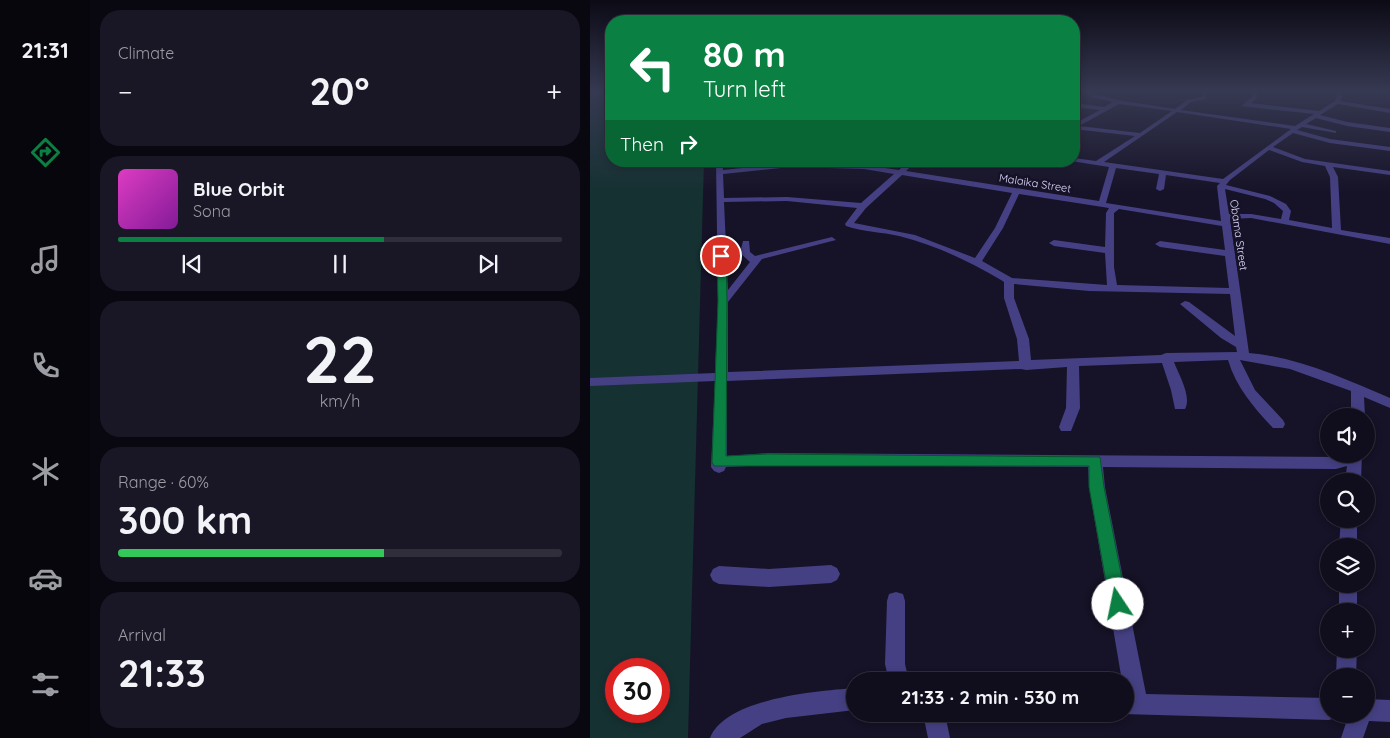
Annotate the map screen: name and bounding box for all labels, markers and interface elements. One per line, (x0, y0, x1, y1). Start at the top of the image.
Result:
text: 80 m (703, 32, 786, 76)
icon: left (620, 35, 685, 100)
text: 21:31 (21, 36, 69, 64)
text: Climate (118, 43, 174, 63)
text: 20° (309, 67, 369, 115)
text: − (118, 74, 133, 109)
text: + (546, 74, 562, 109)
text: Turn left (703, 75, 786, 103)
icon: right (674, 130, 702, 158)
text: Then (620, 132, 664, 156)
icon: directions (28, 135, 63, 170)
street label: Malaika Street (998, 170, 1072, 196)
text: Blue Orbit (193, 177, 285, 201)
street label: Obama Street (1227, 199, 1251, 272)
text: Sona (193, 201, 231, 221)
pin (700, 235, 742, 277)
icon: music (28, 242, 63, 277)
icon: arrive (707, 242, 735, 270)
icon: previous (178, 250, 206, 278)
icon: pause (326, 250, 354, 278)
icon: next (474, 250, 502, 278)
text: 22 (303, 318, 377, 399)
icon: phone (28, 348, 63, 383)
text: km/h (320, 391, 360, 411)
map controls (1320, 408, 1375, 723)
button: sound (1320, 408, 1375, 463)
icon: climate (28, 454, 63, 489)
text: Range · 60% (118, 472, 209, 492)
button: search (1320, 473, 1375, 528)
text: 300 km (118, 496, 252, 544)
button: layers (1320, 538, 1375, 593)
icon: car (28, 561, 63, 596)
position arrow (1091, 577, 1143, 629)
button: + (1320, 603, 1375, 658)
text: Arrival (118, 625, 166, 645)
text: 21:33 (118, 649, 206, 697)
speed limit sign: 30 (605, 658, 670, 723)
icon: filters (28, 667, 63, 702)
button: − (1320, 668, 1375, 723)
text: 21:33 · 2 min · 530 m (901, 685, 1079, 709)

